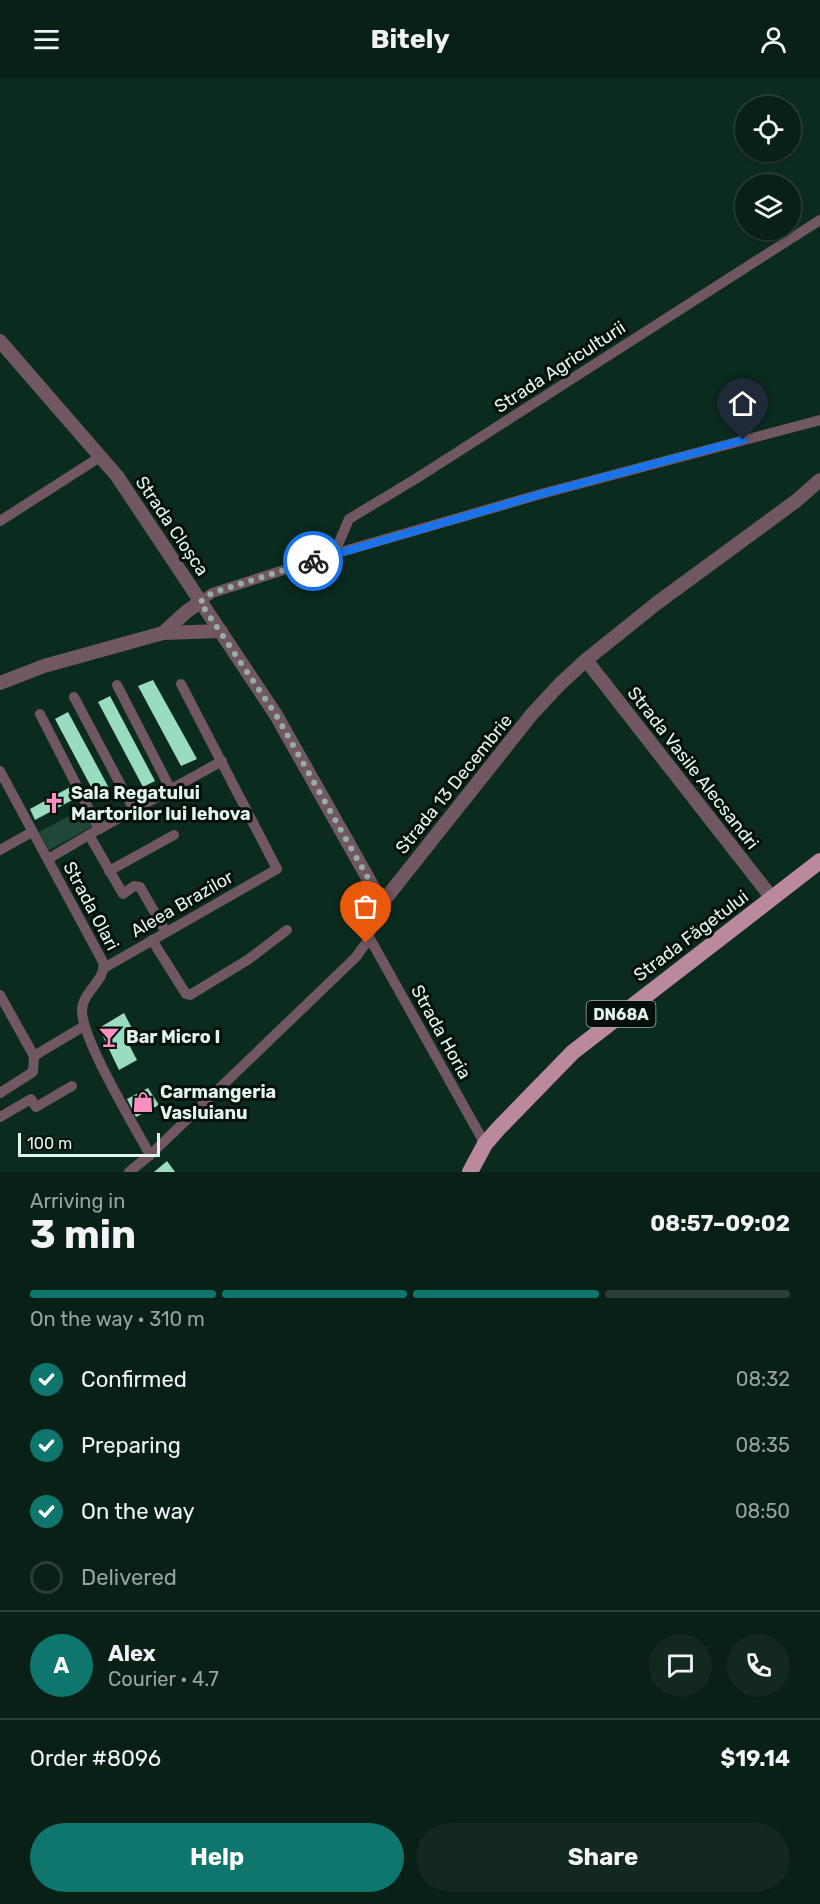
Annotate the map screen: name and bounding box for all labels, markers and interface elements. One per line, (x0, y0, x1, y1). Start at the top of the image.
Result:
icon: menu (30, 23, 63, 56)
text: Bitely (370, 23, 450, 55)
icon: person (757, 23, 790, 56)
map controls (735, 96, 801, 240)
button: locate (735, 96, 801, 162)
button: layers (735, 174, 801, 240)
street label: Strada Agriculturii (490, 316, 630, 418)
pin (717, 378, 768, 440)
icon: home (726, 387, 759, 420)
street label: Strada Cloșca (131, 472, 213, 580)
courier (283, 531, 343, 591)
icon: bike (297, 545, 330, 578)
street label: Strada Vasile Alecsandri (623, 682, 763, 854)
street label: Strada 13 Decembrie (391, 710, 517, 858)
place label: Sala Regatului Martorilor lui Iehova (71, 782, 251, 825)
church icon: Sala Regatului Martorilor lui Iehova (42, 791, 66, 815)
street label: Strada Olari (58, 858, 124, 954)
street label: Aleea Brazilor (127, 866, 237, 942)
pin (340, 881, 391, 943)
street label: Strada Făgetului (629, 886, 753, 986)
icon: bag (349, 890, 382, 923)
street label: Strada Horia (406, 981, 476, 1083)
road number: DN68A (586, 1001, 656, 1027)
bar icon: Bar Micro I (97, 1025, 121, 1049)
place label: Bar Micro I (126, 1026, 220, 1048)
place label: Carmangeria Vasluianu (160, 1081, 276, 1124)
shop icon: Carmangeria Vasluianu (131, 1090, 155, 1114)
scale bar (18, 1130, 160, 1158)
text: 100 m (27, 1134, 72, 1153)
text: Arriving in (30, 1189, 125, 1213)
text: 08:57–09:02 (650, 1210, 790, 1237)
text: 3 min (30, 1212, 136, 1258)
text: On the way · 310 m (30, 1307, 205, 1331)
icon: check (30, 1363, 63, 1396)
text: Confirmed (81, 1366, 187, 1393)
text: 08:32 (736, 1367, 790, 1391)
icon: check (30, 1429, 63, 1462)
text: Preparing (81, 1432, 181, 1459)
text: 08:35 (736, 1433, 790, 1457)
icon: check (30, 1495, 63, 1528)
text: On the way (81, 1498, 195, 1525)
text: 08:50 (735, 1499, 790, 1523)
text: Delivered (81, 1564, 177, 1591)
button: chat (649, 1634, 712, 1697)
button: phone (727, 1634, 790, 1697)
text: Alex (108, 1640, 156, 1667)
text: A (54, 1652, 69, 1679)
text: Courier · 4.7 (108, 1667, 219, 1691)
text: Order #8096 (30, 1745, 161, 1772)
text: $19.14 (721, 1745, 790, 1772)
button: Help (30, 1823, 404, 1892)
button: Share (416, 1823, 790, 1892)

